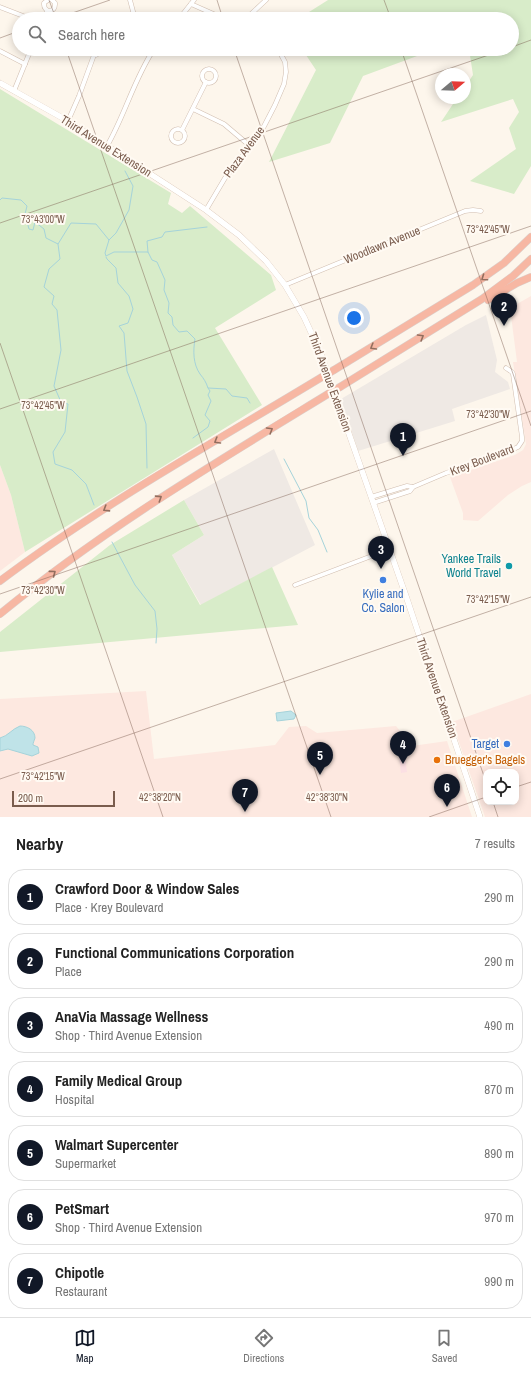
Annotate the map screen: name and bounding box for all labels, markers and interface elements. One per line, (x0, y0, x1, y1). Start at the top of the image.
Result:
search box (12, 12, 519, 56)
icon: search (26, 23, 48, 45)
text: Search here (58, 24, 125, 45)
north arrow (435, 68, 471, 104)
street label: Third Avenue Extension (57, 111, 155, 181)
street label: Plaza Avenue (220, 123, 268, 181)
text: 73°43'00"W (21, 213, 65, 226)
street label: Woodlawn Avenue (341, 222, 423, 268)
text: 73°42'45"W (466, 223, 510, 236)
one-way arrow (481, 273, 488, 280)
pin: 2 (491, 293, 517, 326)
your location (344, 308, 364, 328)
street label: Third Avenue Extension (305, 330, 355, 434)
one-way arrow (417, 334, 424, 342)
one-way arrow (370, 342, 377, 349)
text: 73°42'45"W (21, 399, 65, 412)
text: 73°42'30"W (466, 408, 510, 421)
pin: 1 (390, 423, 416, 456)
one-way arrow (266, 427, 273, 434)
one-way arrow (214, 436, 221, 443)
street label: Krey Boulevard (448, 440, 516, 480)
one-way arrow (155, 495, 162, 503)
one-way arrow (103, 504, 110, 511)
pin: 3 (368, 536, 394, 569)
place label: Yankee Trails World Travel (442, 551, 501, 581)
marker: Yankee Trails World Travel (504, 561, 514, 571)
one-way arrow (48, 570, 55, 577)
marker: Kylie and Co. Salon (378, 575, 388, 585)
text: 73°42'30"W (21, 584, 65, 597)
place label: Kylie and Co. Salon (361, 586, 405, 616)
text: 73°42'15"W (466, 593, 510, 606)
street label: Third Avenue Extension (412, 636, 462, 740)
pin: 4 (390, 731, 416, 764)
place label: Target (471, 736, 499, 752)
marker: Target (502, 739, 512, 749)
pin: 5 (307, 742, 333, 775)
place label: Bruegger's Bagels (445, 752, 525, 768)
marker: Bruegger's Bagels (432, 755, 442, 765)
map controls (483, 769, 519, 805)
button: locate (483, 769, 519, 805)
text: 73°42'15"W (21, 770, 65, 783)
pin: 6 (434, 774, 460, 807)
pin: 7 (232, 779, 258, 812)
scale bar (12, 789, 115, 808)
text: 200 m (18, 791, 43, 805)
text: 42°38'20"N (139, 791, 181, 804)
text: 42°38'30"N (306, 791, 348, 804)
text: Nearby (16, 832, 63, 855)
text: 7 results (475, 835, 515, 852)
text: Crawford Door & Window Sales (55, 878, 239, 899)
text: 1 (27, 889, 33, 906)
text: 290 m (484, 889, 514, 906)
text: Place · Krey Boulevard (55, 899, 163, 916)
text: Functional Communications Corporation (55, 942, 294, 963)
text: 2 (27, 953, 33, 970)
text: 290 m (484, 953, 514, 970)
text: Place (55, 963, 82, 980)
text: AnaVia Massage Wellness (55, 1006, 208, 1027)
text: 3 (27, 1017, 33, 1034)
text: 490 m (484, 1017, 514, 1034)
text: Shop · Third Avenue Extension (55, 1027, 202, 1044)
text: Family Medical Group (55, 1070, 182, 1091)
text: 4 (27, 1081, 33, 1098)
text: 870 m (484, 1081, 514, 1098)
text: Hospital (55, 1091, 94, 1108)
text: Walmart Supercenter (55, 1134, 178, 1155)
text: 5 (27, 1145, 33, 1162)
text: 890 m (484, 1145, 514, 1162)
text: Supermarket (55, 1155, 116, 1172)
text: PetSmart (55, 1198, 109, 1219)
text: 6 (27, 1209, 33, 1226)
text: 970 m (484, 1209, 514, 1226)
text: Shop · Third Avenue Extension (55, 1219, 202, 1236)
text: Chipotle (55, 1262, 104, 1283)
text: 7 (27, 1273, 33, 1290)
text: 990 m (484, 1273, 514, 1290)
text: Restaurant (55, 1283, 107, 1300)
tab: Map (74, 1327, 96, 1365)
tab: Directions (243, 1327, 284, 1365)
tab: Saved (432, 1327, 457, 1365)

